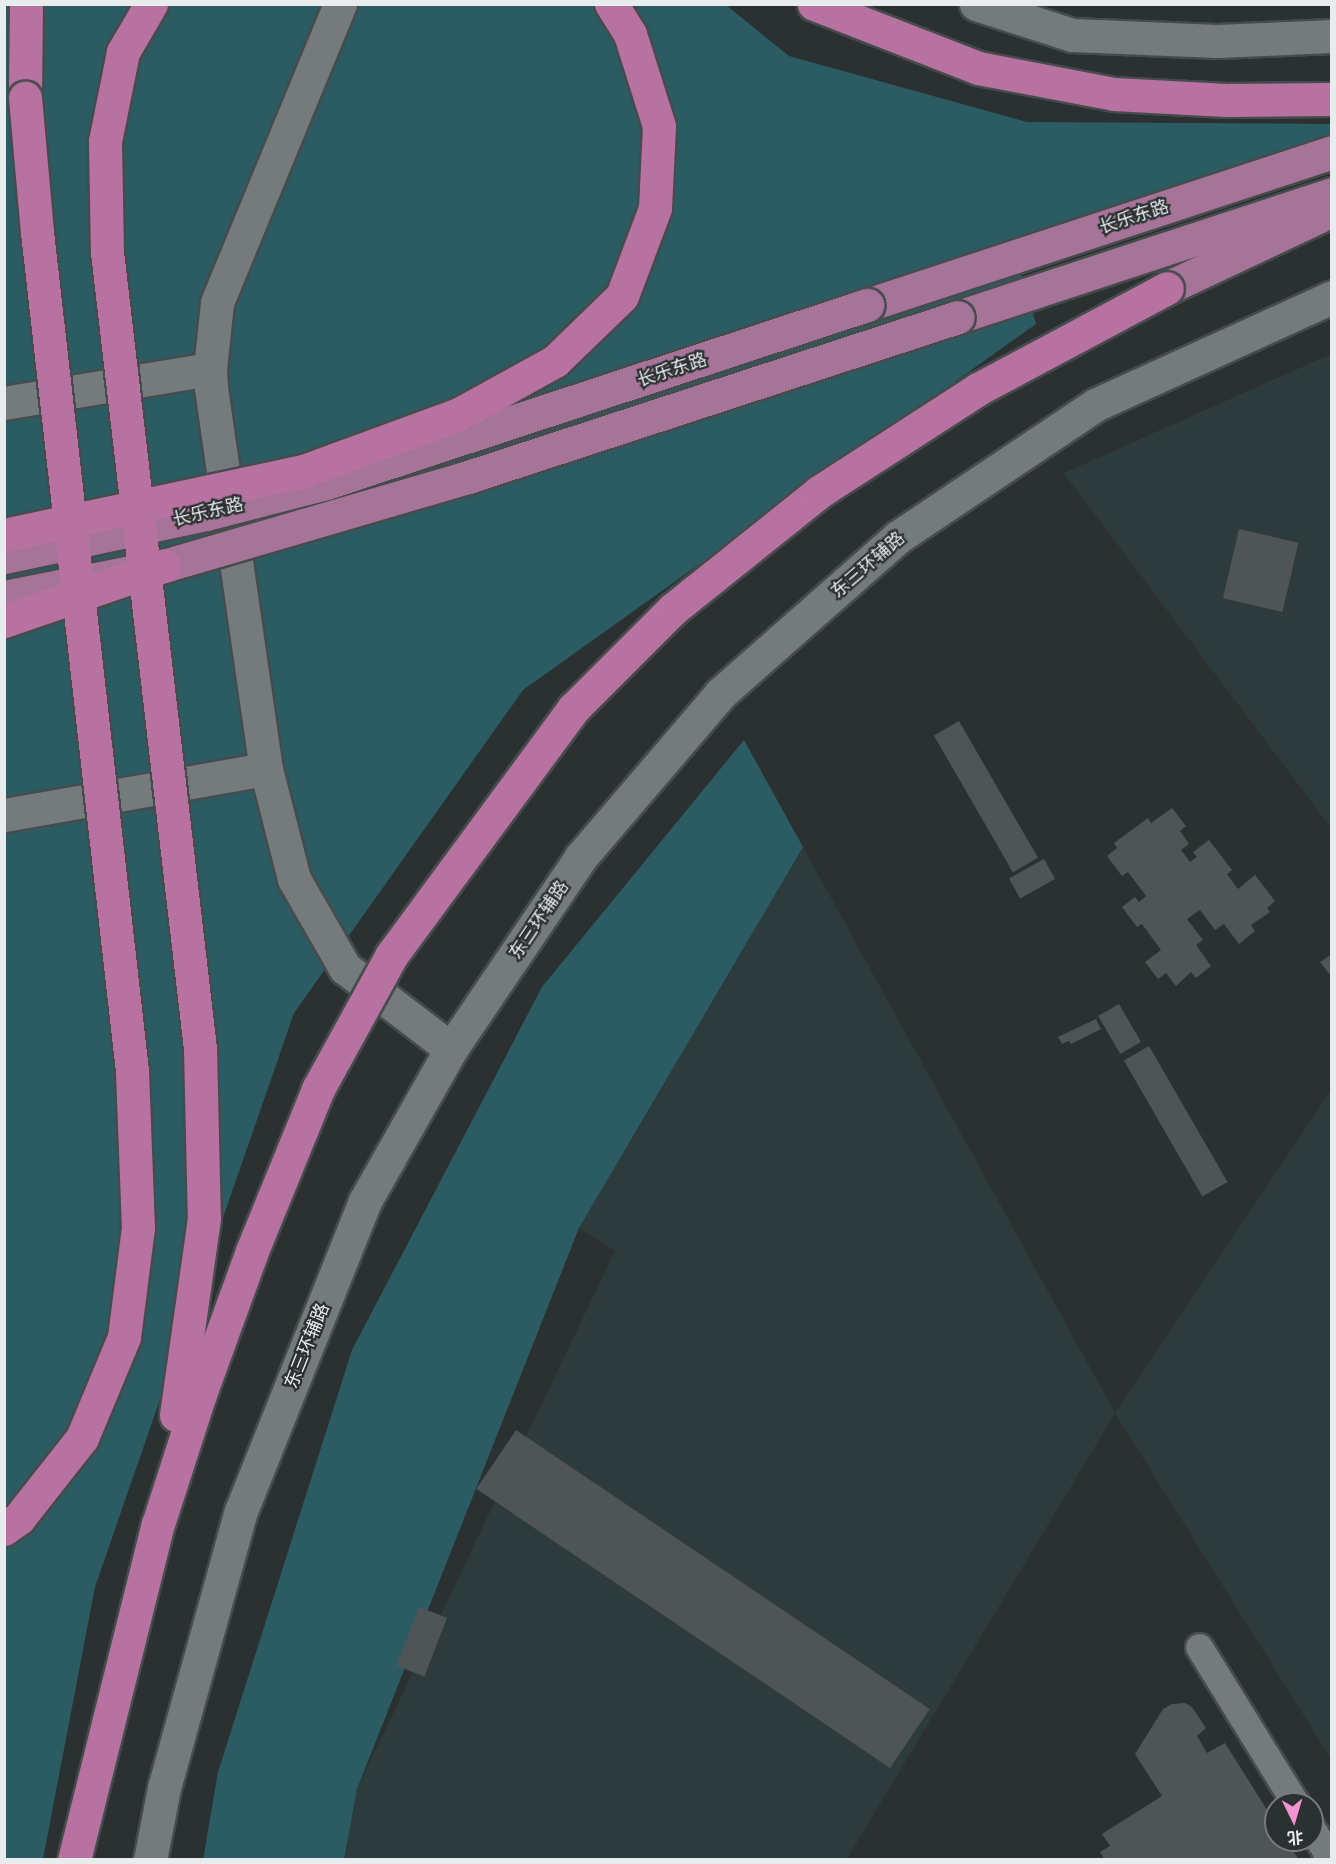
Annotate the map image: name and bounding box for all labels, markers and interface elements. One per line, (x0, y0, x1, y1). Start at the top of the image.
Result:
street label: 长乐东路 (1096, 196, 1172, 238)
street label: 长乐东路 (634, 349, 710, 391)
street label: 长乐东路 (170, 493, 246, 531)
street label: 东三环辅路 (827, 527, 909, 603)
street label: 东三环辅路 (505, 877, 573, 963)
street label: 东三环辅路 (280, 1300, 334, 1392)
north arrow (1264, 1792, 1324, 1852)
text: 北 (1287, 1827, 1304, 1849)

